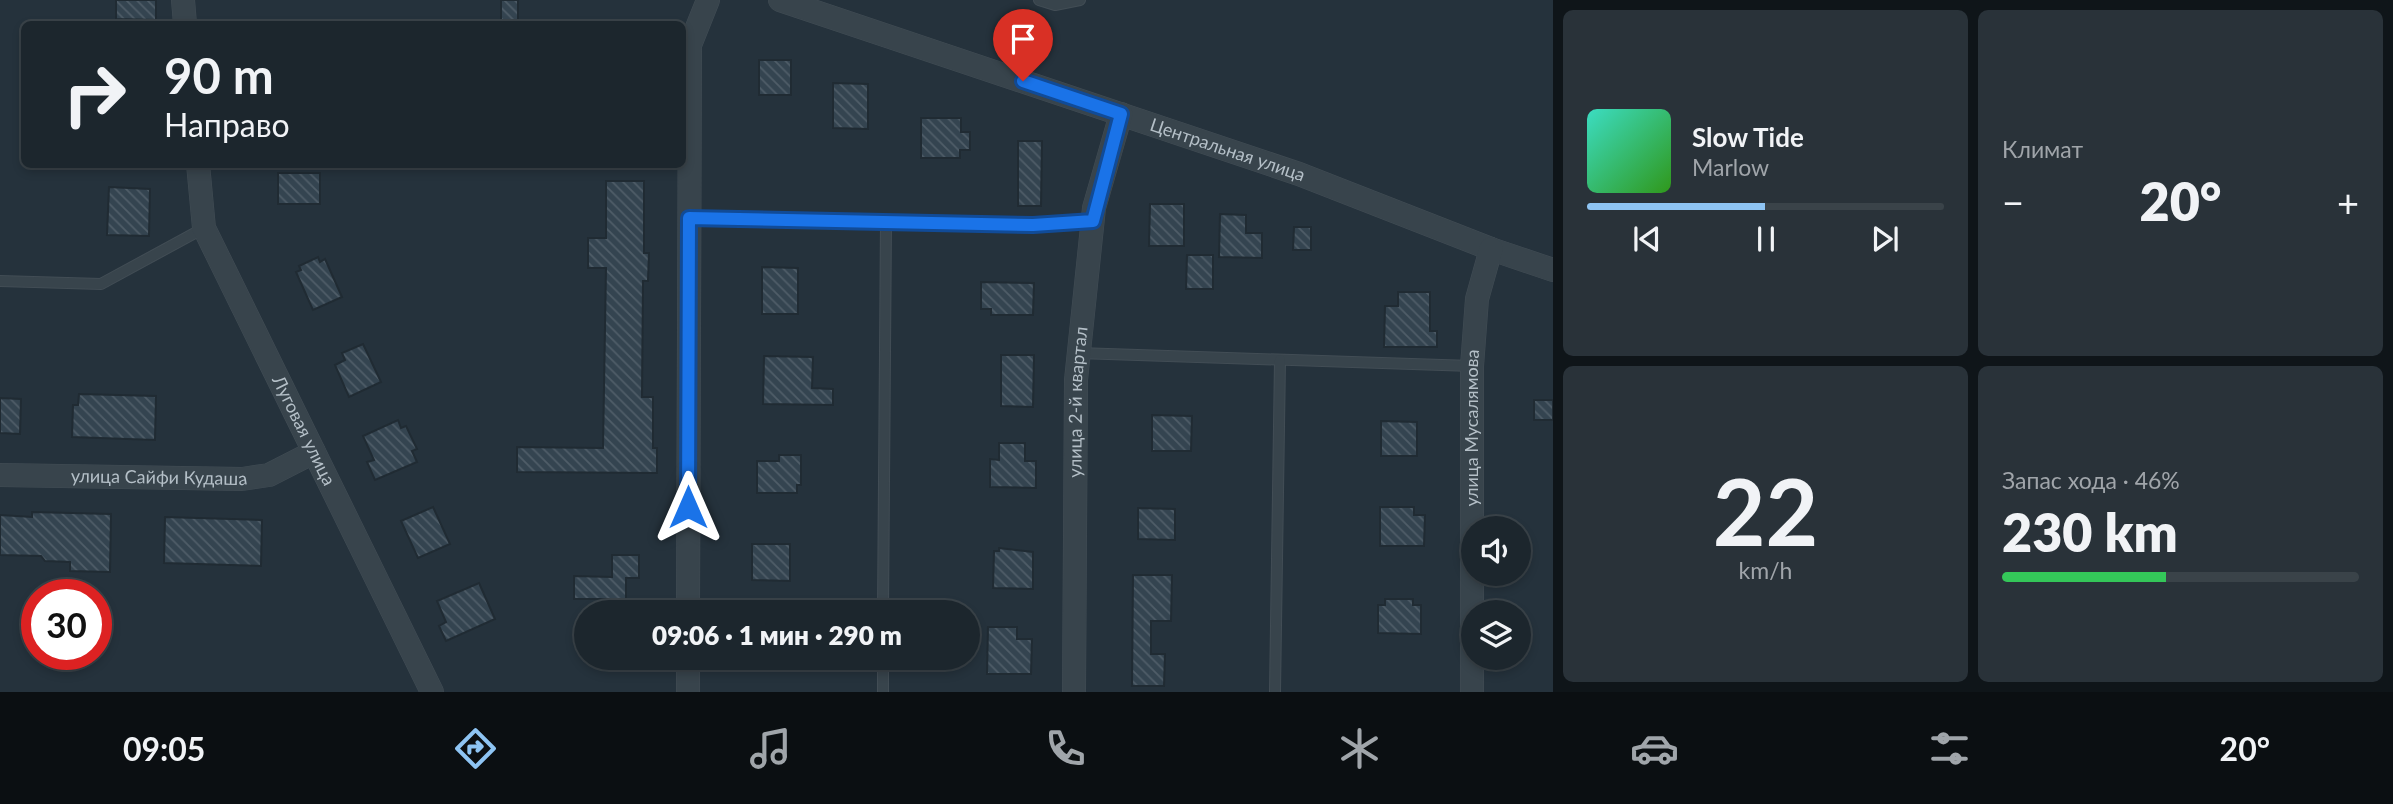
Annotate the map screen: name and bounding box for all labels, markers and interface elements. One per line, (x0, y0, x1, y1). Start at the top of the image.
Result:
pin (993, 9, 1053, 81)
icon: arrive (1004, 20, 1042, 58)
text: 90 m (164, 46, 274, 104)
icon: right (49, 49, 140, 140)
text: Направо (164, 105, 290, 144)
street label: Центральная улица (1147, 113, 1309, 185)
text: Slow Tide (1692, 121, 1804, 153)
text: Климат (2002, 135, 2083, 163)
text: Marlow (1692, 153, 1769, 181)
text: 20° (2140, 170, 2221, 232)
text: − (2002, 179, 2024, 225)
text: + (2337, 179, 2359, 225)
icon: previous (1628, 220, 1666, 258)
icon: pause (1747, 220, 1785, 258)
icon: next (1866, 220, 1904, 258)
street label: улица 2-й квартал (1063, 325, 1092, 478)
street label: улица Мусалямова (1460, 349, 1483, 507)
street label: Луговая улица (268, 371, 341, 489)
text: 22 (1713, 456, 1818, 565)
street label: улица Сайфи Кудаша (71, 464, 249, 489)
text: Запас хода · 46% (2002, 466, 2180, 494)
position arrow (651, 470, 725, 544)
text: 230 km (2002, 501, 2178, 563)
map controls (1461, 516, 1531, 670)
button: sound (1461, 516, 1531, 586)
text: km/h (1739, 556, 1792, 584)
speed limit sign: 30 (21, 579, 112, 670)
button: layers (1461, 600, 1531, 670)
text: 09:06 · 1 мин · 290 m (652, 619, 902, 651)
icon: directions (451, 724, 500, 773)
icon: music (746, 724, 795, 773)
icon: phone (1041, 724, 1090, 773)
icon: climate (1335, 724, 1384, 773)
icon: car (1630, 724, 1679, 773)
icon: filters (1925, 724, 1974, 773)
text: 09:05 (123, 729, 205, 768)
text: 20° (2220, 729, 2270, 768)

